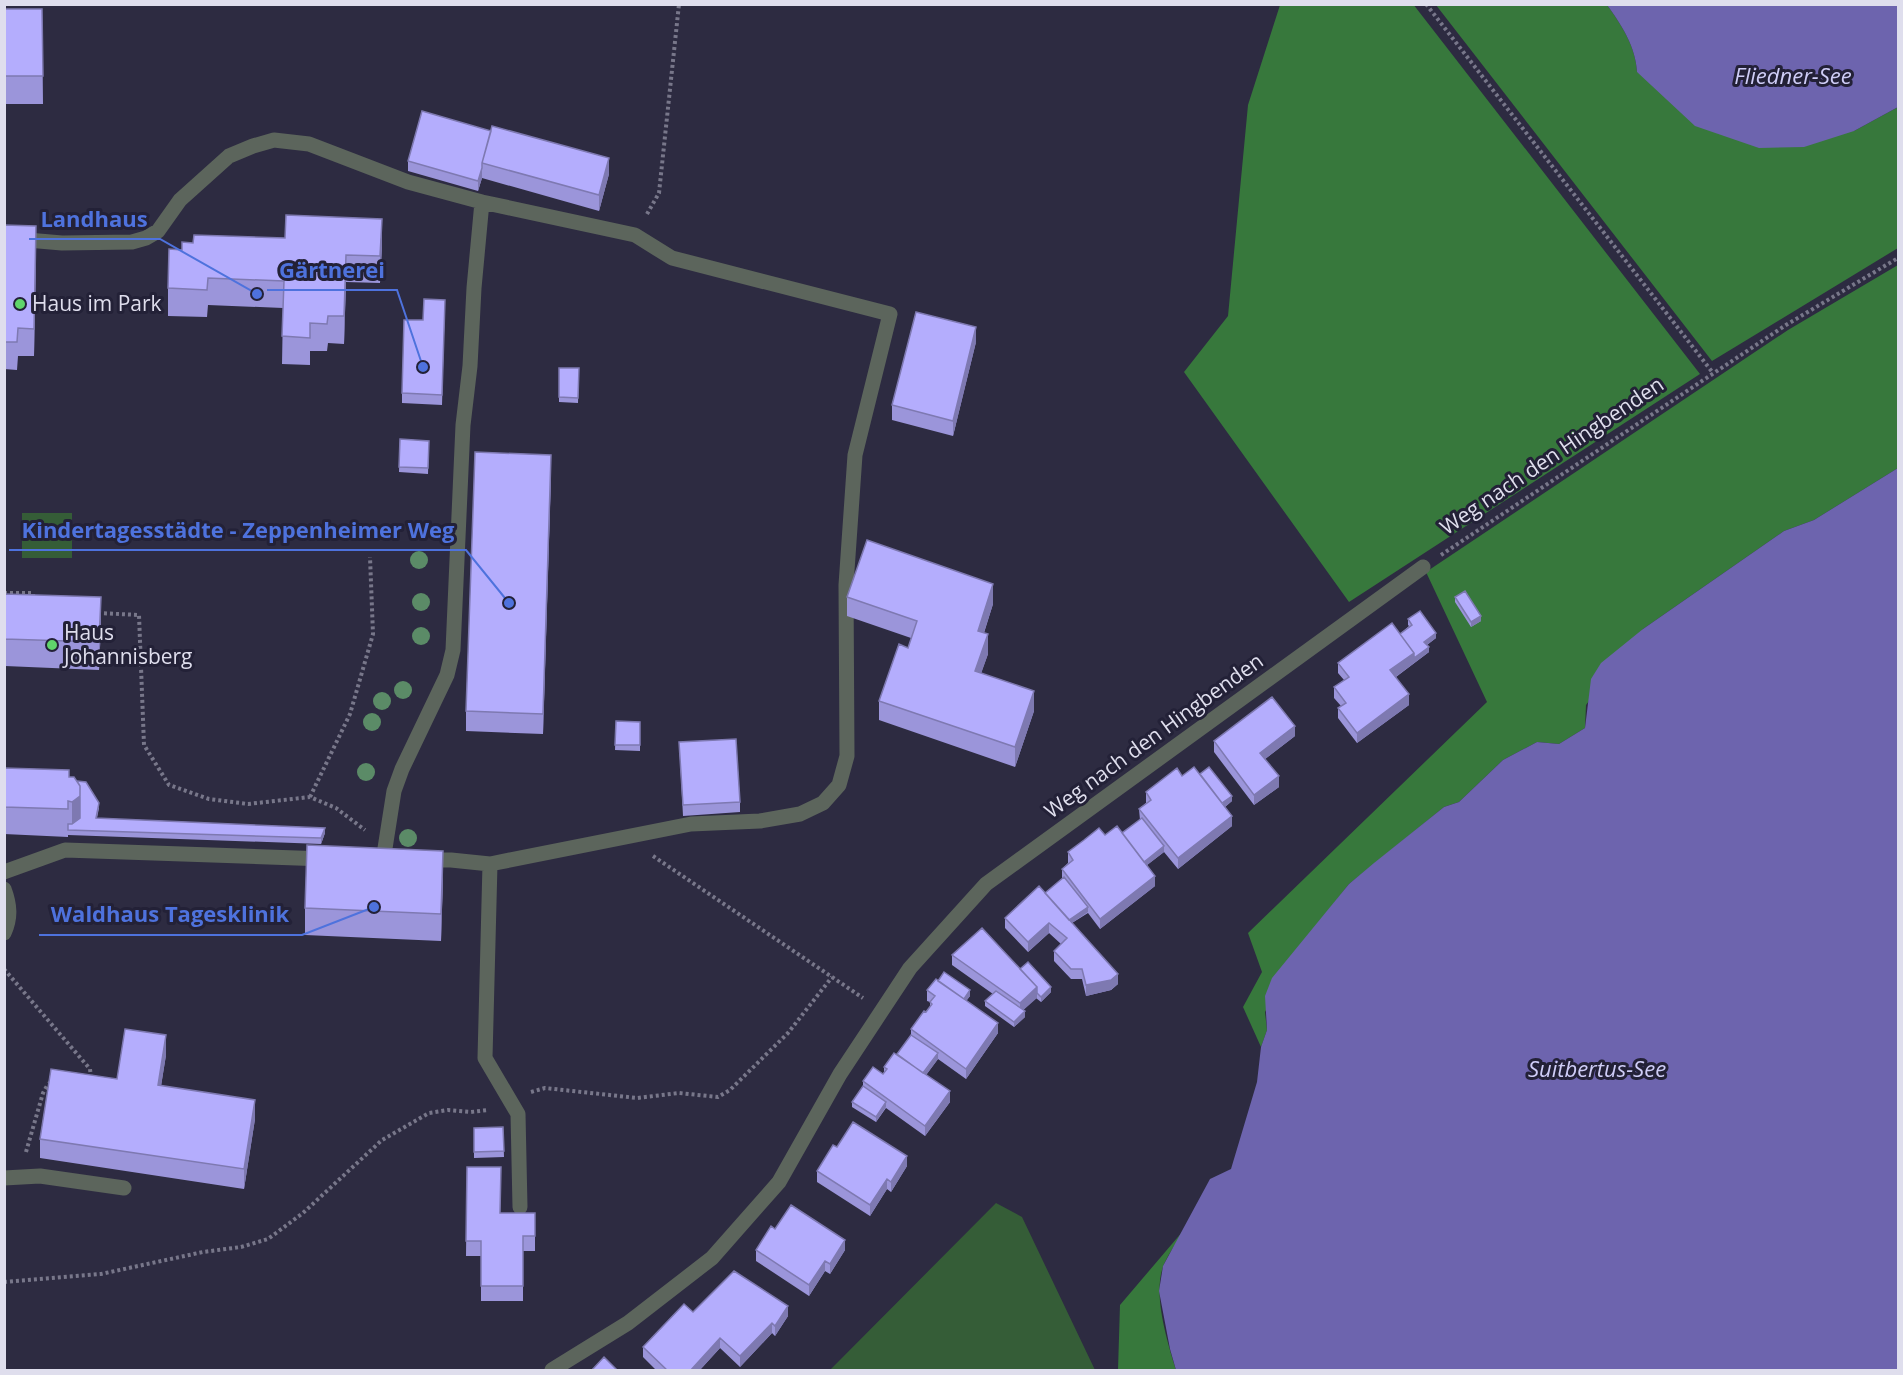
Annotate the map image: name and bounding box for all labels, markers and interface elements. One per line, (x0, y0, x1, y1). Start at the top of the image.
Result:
water label: Fliedner-See (1734, 60, 1852, 90)
callout: Landhaus (29, 199, 160, 239)
text: Landhaus (40, 203, 148, 233)
callout: Gärtnerei (267, 250, 397, 290)
text: Gärtnerei (279, 254, 385, 284)
place label: Haus im Park (32, 289, 162, 317)
marker: Haus im Park (13, 297, 27, 311)
street label: Weg nach den Hingbenden (1434, 370, 1669, 541)
callout: Kindertagesstädte - Zeppenheimer Weg (9, 510, 466, 550)
text: Kindertagesstädte - Zeppenheimer Weg (22, 514, 455, 544)
place label: Haus Johannisberg (62, 618, 193, 670)
marker: Haus Johannisberg (45, 638, 59, 652)
street label: Weg nach den Hingbenden (1038, 646, 1268, 824)
callout: Waldhaus Tagesklinik (39, 895, 302, 935)
text: Waldhaus Tagesklinik (51, 898, 290, 928)
water label: Suitbertus-See (1528, 1053, 1666, 1083)

